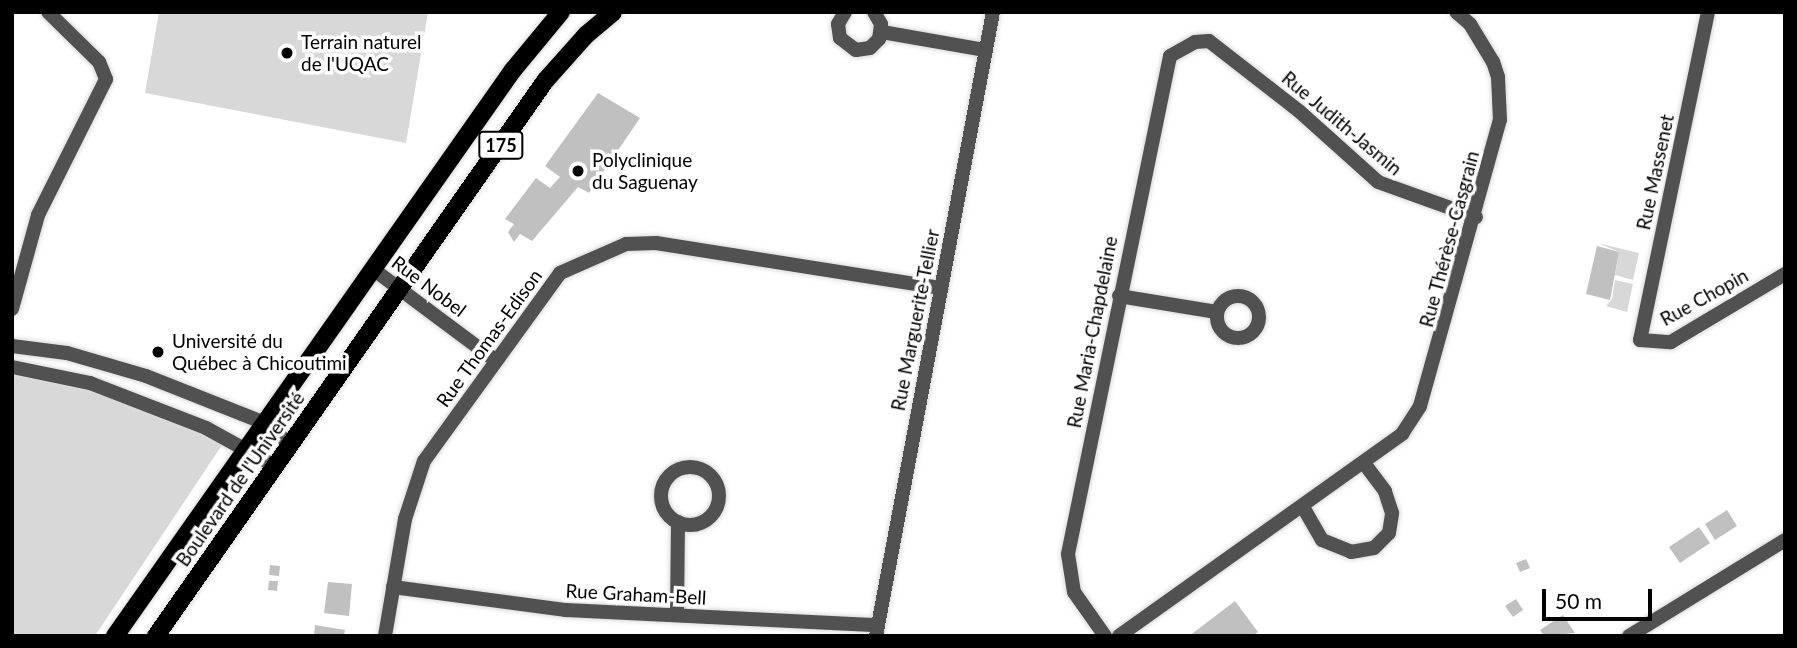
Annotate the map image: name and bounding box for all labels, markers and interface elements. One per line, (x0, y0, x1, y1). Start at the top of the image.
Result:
place label: Terrain naturel de l'UQAC (301, 31, 421, 75)
marker: Terrain naturel de l'UQAC (279, 45, 295, 61)
street label: Rue Judith-Jasmin (1277, 66, 1407, 180)
street label: Rue Massenet (1632, 112, 1678, 232)
road number: 175 (478, 130, 524, 160)
street label: Rue Thérèse-Casgrain (1414, 148, 1484, 330)
place label: Polyclinique du Saguenay (592, 149, 698, 193)
marker: Polyclinique du Saguenay (570, 163, 586, 179)
street label: Rue Marguerite-Tellier (886, 227, 944, 413)
street label: Rue Maria-Chapdelaine (1062, 234, 1122, 430)
street label: Rue Nobel (387, 251, 471, 321)
street label: Rue Thomas-Edison (431, 264, 547, 412)
street label: Rue Chopin (1656, 264, 1752, 330)
place label: Université du Québec à Chicoutimi (172, 330, 347, 374)
marker: Université du Québec à Chicoutimi (150, 344, 166, 360)
street label: Boulevard de l'Université (171, 387, 309, 571)
scale bar (1545, 574, 1655, 618)
street label: Rue Graham-Bell (565, 579, 707, 609)
text: 50 m (1555, 588, 1602, 613)

